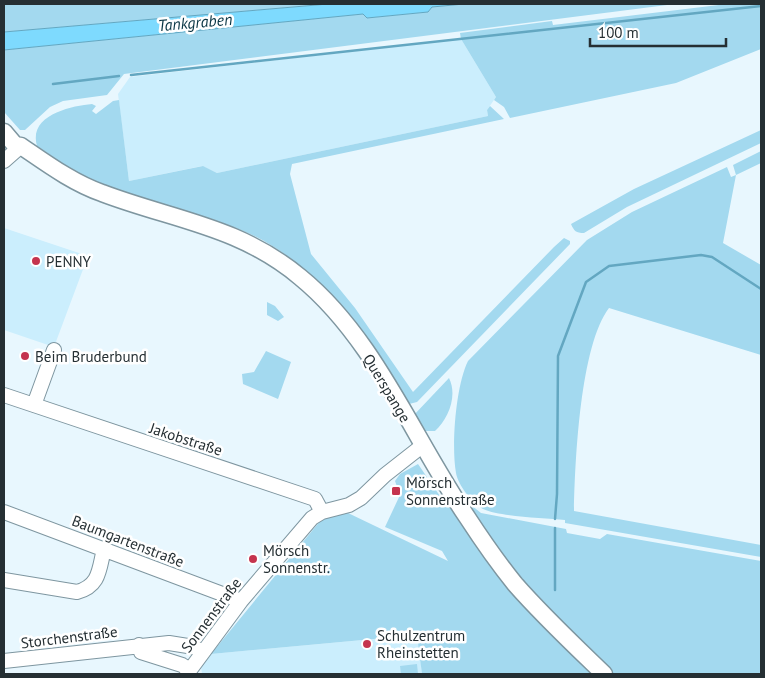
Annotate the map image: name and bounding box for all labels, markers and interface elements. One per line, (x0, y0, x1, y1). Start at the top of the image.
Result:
water label: Tankgraben (157, 9, 233, 35)
scale bar (590, 15, 726, 47)
text: 100 m (598, 23, 639, 42)
place label: PENNY (46, 252, 92, 271)
marker: PENNY (30, 255, 42, 267)
place label: Beim Bruderbund (35, 347, 147, 366)
marker: Beim Bruderbund (19, 350, 31, 362)
street label: Querspange (359, 350, 415, 426)
street label: Jakobstraße (146, 418, 225, 460)
place label: Mörsch Sonnenstraße (406, 473, 495, 509)
marker: Mörsch Sonnenstraße (390, 485, 402, 497)
street label: Baumgartenstraße (69, 511, 187, 571)
place label: Mörsch Sonnenstr. (263, 541, 330, 577)
marker: Mörsch Sonnenstr. (247, 553, 259, 565)
street label: Sonnenstraße (177, 574, 245, 656)
street label: Storchenstraße (20, 622, 118, 652)
place label: Schulzentrum Rheinstetten (377, 626, 465, 662)
marker: Schulzentrum Rheinstetten (361, 638, 373, 650)

